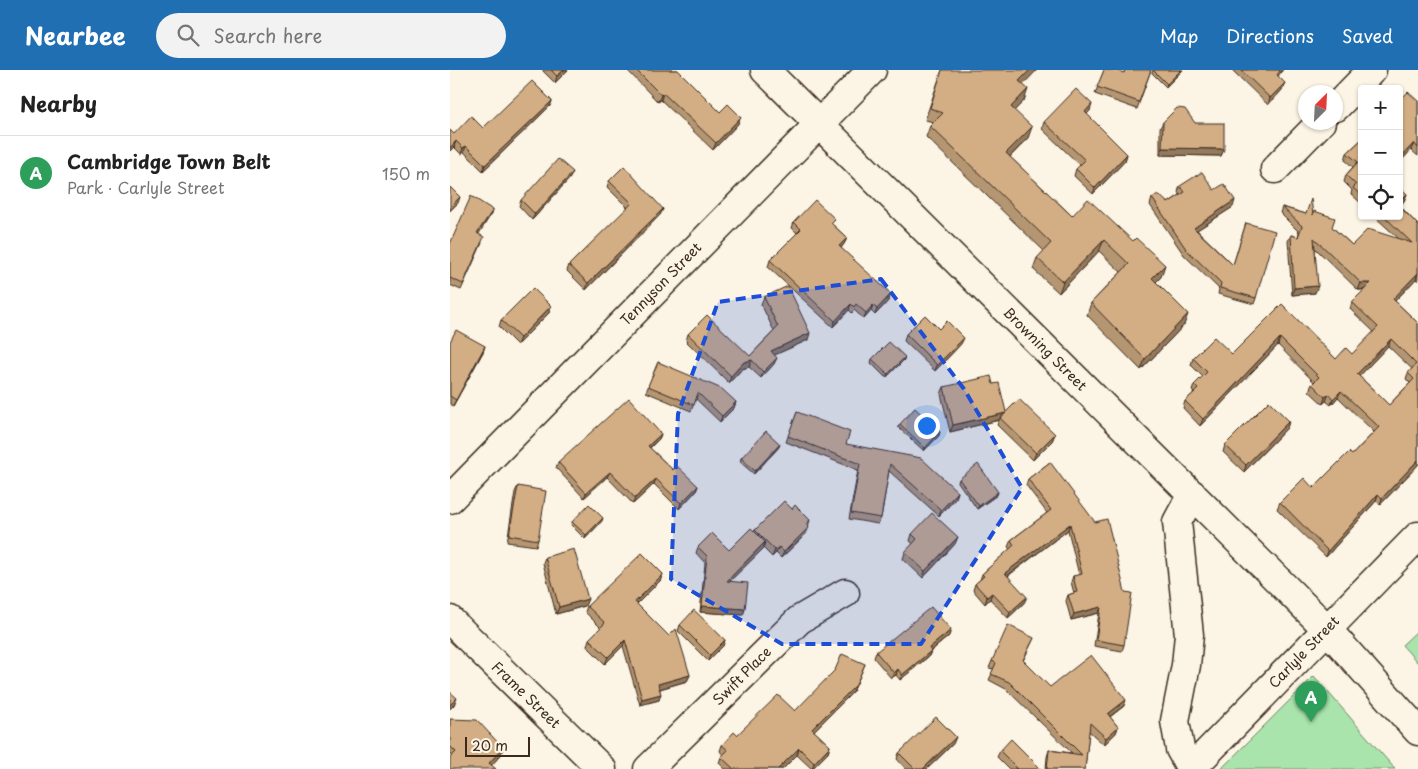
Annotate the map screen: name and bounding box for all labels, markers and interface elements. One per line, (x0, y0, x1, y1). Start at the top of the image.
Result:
search box (156, 13, 506, 58)
text: Nearbee (25, 17, 126, 53)
icon: search (174, 21, 202, 49)
text: Search here (214, 21, 322, 49)
text: Map (1160, 22, 1198, 49)
text: Directions (1226, 22, 1314, 49)
text: Saved (1342, 22, 1393, 49)
north arrow (1298, 85, 1343, 130)
map controls (1358, 85, 1403, 220)
button: + (1358, 85, 1403, 130)
text: Nearby (20, 87, 97, 119)
button: − (1358, 130, 1403, 175)
text: Cambridge Town Belt (67, 147, 271, 175)
text: A (30, 161, 42, 185)
text: 150 m (382, 161, 430, 185)
text: Park · Carlyle Street (67, 175, 225, 199)
button: locate (1358, 175, 1403, 220)
street label: Tennyson Street (615, 237, 706, 330)
street label: Browning Street (999, 302, 1092, 396)
your location (914, 413, 940, 439)
street label: Carlyle Street (1264, 610, 1344, 693)
street label: Swift Place (707, 641, 776, 710)
street label: Frame Street (487, 656, 566, 733)
pin: A (1295, 681, 1327, 722)
scale bar (465, 734, 530, 757)
text: 20 m (472, 735, 508, 756)

